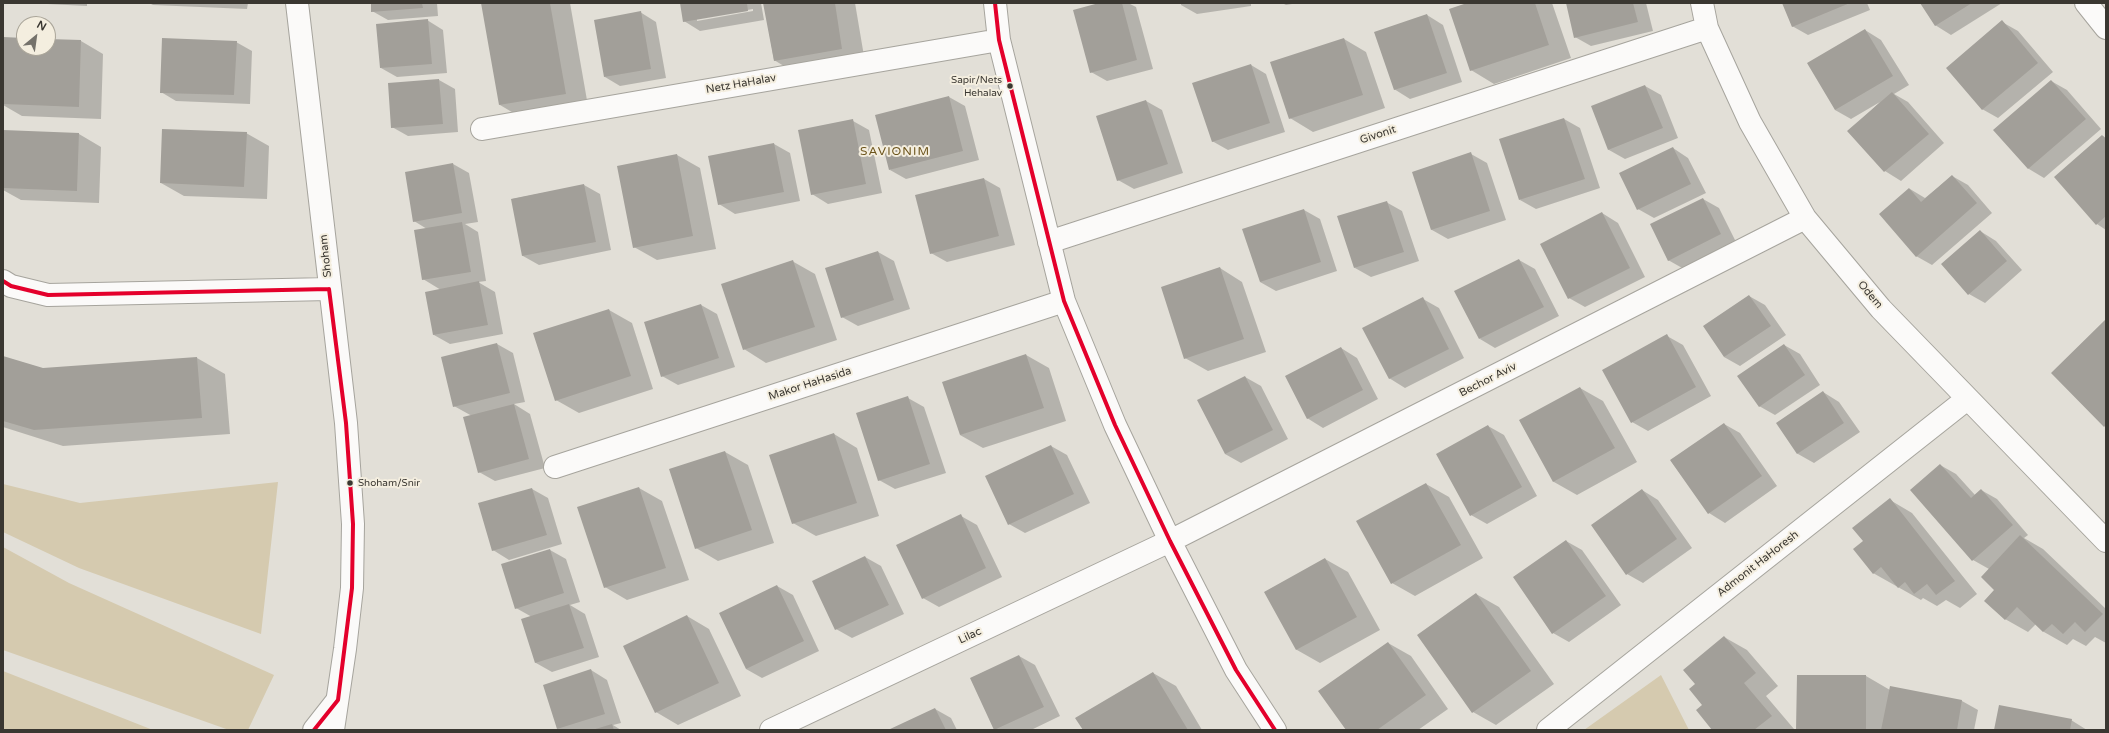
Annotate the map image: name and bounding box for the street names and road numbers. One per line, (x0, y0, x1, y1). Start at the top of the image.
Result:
street label: Netz HaHalav (705, 71, 777, 97)
street label: Givonit (1358, 123, 1398, 147)
street label: Shoham (317, 234, 335, 278)
street label: Odem (1855, 279, 1885, 311)
street label: Bechor Aviv (1457, 360, 1519, 400)
street label: Makor HaHasida (767, 364, 853, 404)
street label: Admonit HaHoresh (1715, 528, 1801, 600)
street label: Lilac (956, 625, 984, 647)

